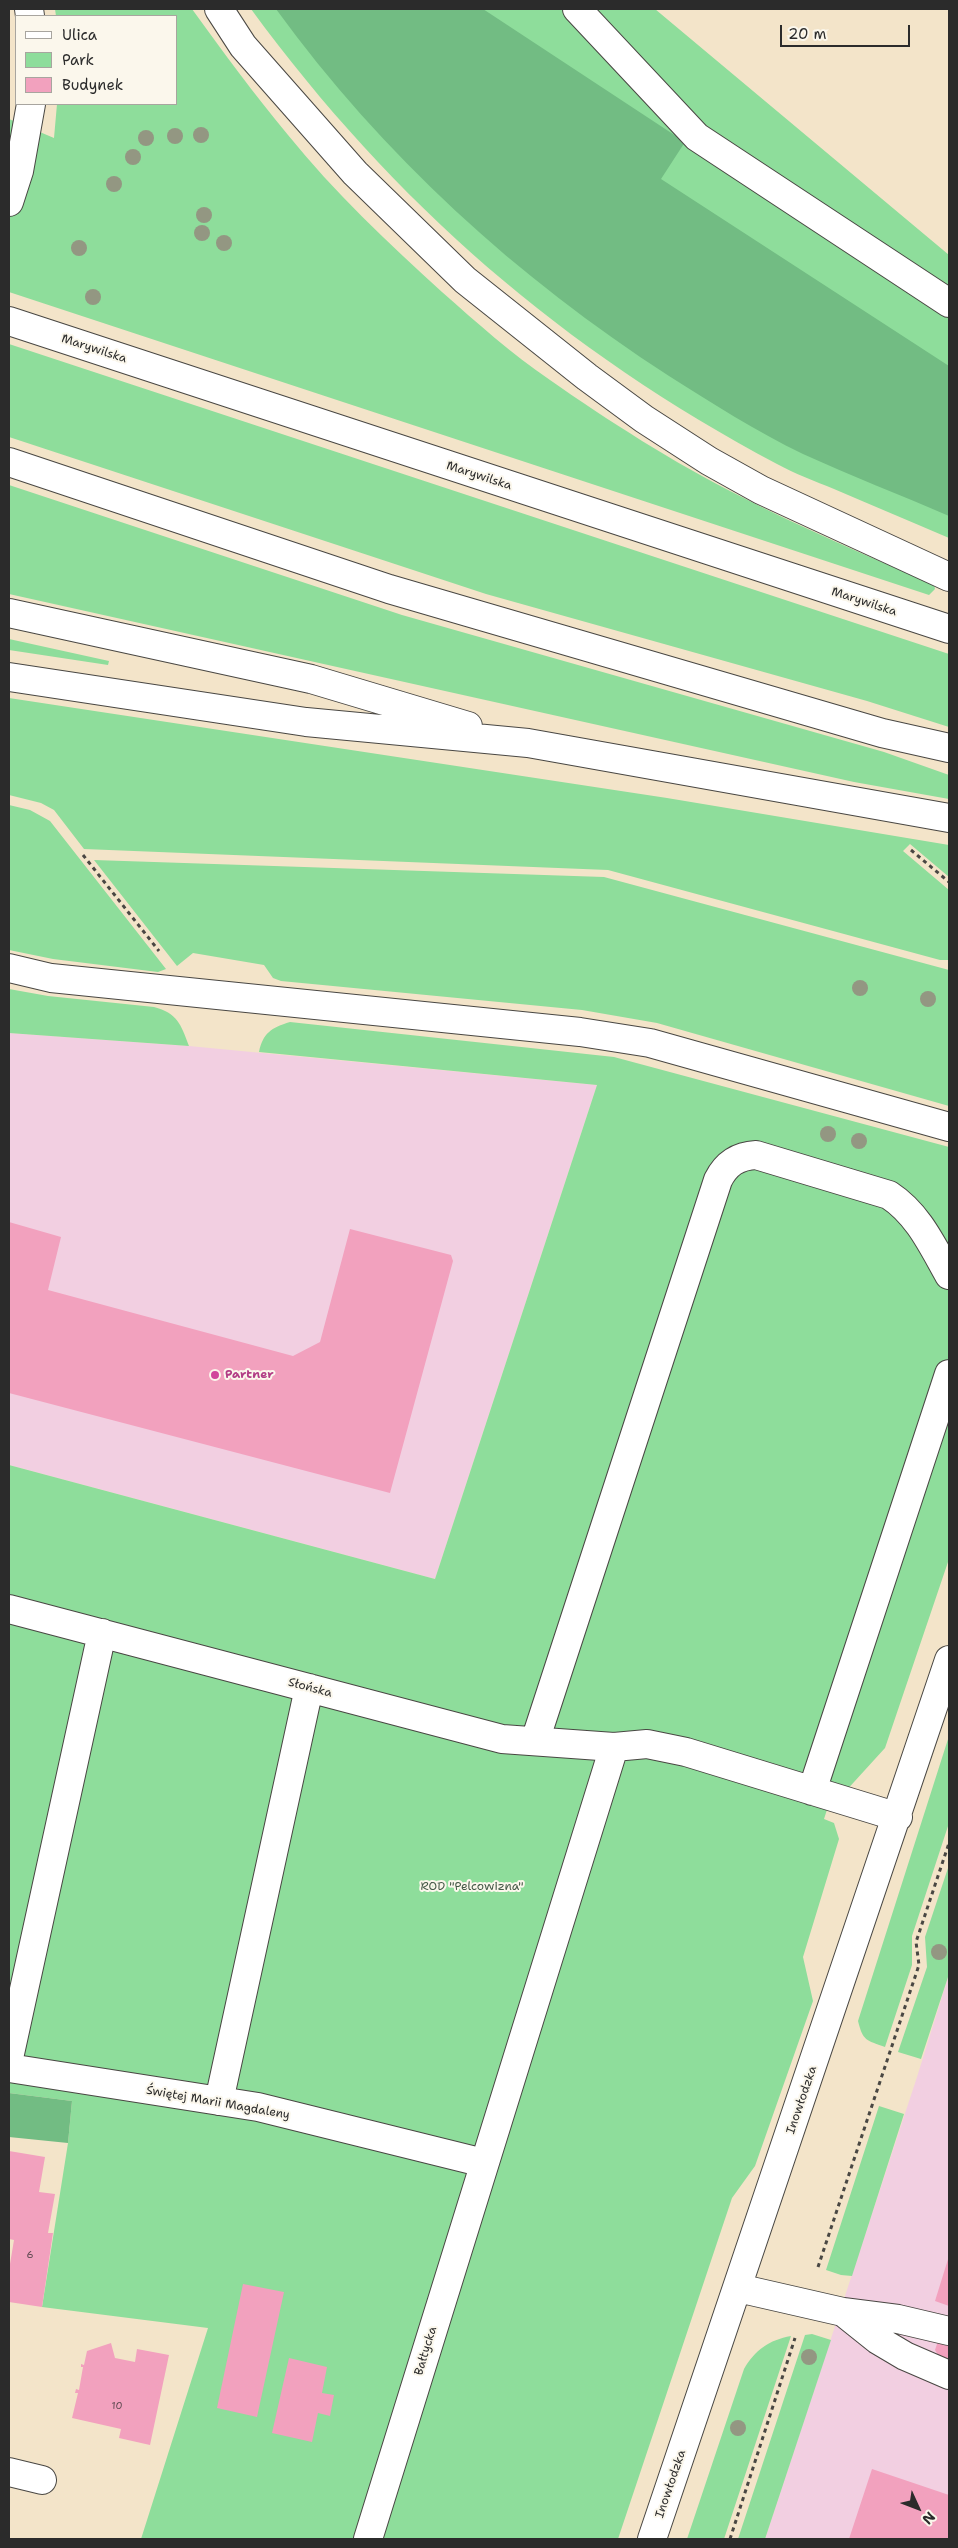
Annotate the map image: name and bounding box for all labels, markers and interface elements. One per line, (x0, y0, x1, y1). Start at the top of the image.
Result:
legend (15, 15, 178, 105)
scale bar (783, 15, 913, 47)
text: 20 m (788, 24, 827, 44)
text: Ulica (62, 25, 97, 45)
text: Park (62, 50, 94, 70)
text: Budynek (62, 75, 123, 95)
street label: Marywilska (59, 332, 129, 366)
street label: Marywilska (444, 459, 514, 493)
street label: Marywilska (829, 585, 899, 619)
place label: Partner (225, 1368, 274, 1382)
marker: Partner (209, 1369, 221, 1381)
street label: Słońska (286, 1675, 334, 1701)
park label: ROD "Pelcowizna" (420, 1880, 524, 1894)
street label: Inowłodzka (784, 2064, 820, 2136)
street label: Świętej Marii Magdaleny (145, 2083, 291, 2123)
house number: 6 (27, 2249, 33, 2261)
street label: Bałtycka (412, 2325, 440, 2377)
house number: 10 (112, 2400, 122, 2412)
street label: Inowłodzka (653, 2448, 689, 2520)
north arrow (893, 2483, 943, 2533)
text: N (919, 2508, 939, 2528)

